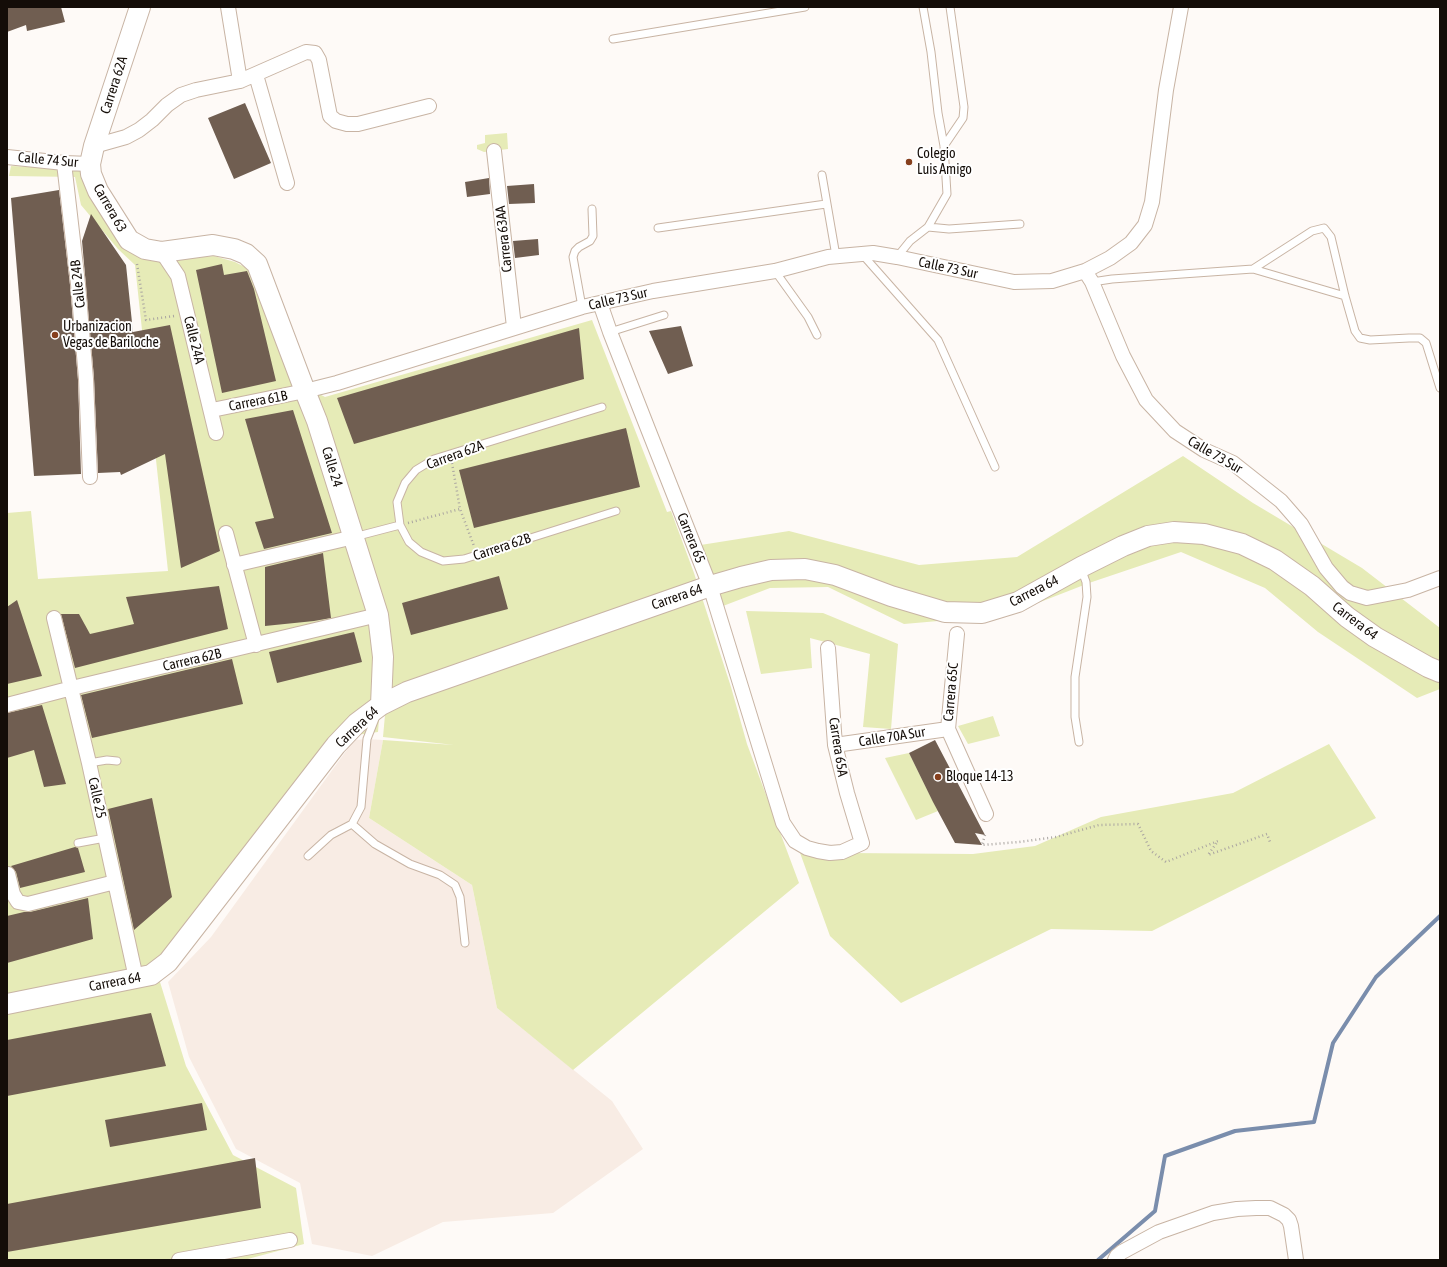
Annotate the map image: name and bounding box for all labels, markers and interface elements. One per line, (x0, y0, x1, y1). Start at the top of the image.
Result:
street label: Carrera 62A (97, 54, 131, 116)
place label: Colegio Luis Amigo (917, 146, 972, 178)
street label: Calle 74 Sur (17, 149, 79, 171)
marker: Colegio Luis Amigo (904, 157, 914, 167)
street label: Carrera 63 (90, 181, 130, 235)
street label: Carrera 63AA (492, 205, 516, 273)
street label: Calle 73 Sur (917, 254, 979, 282)
street label: Calle 24B (67, 259, 89, 309)
street label: Calle 73 Sur (587, 284, 649, 314)
street label: Calle 24A (180, 314, 208, 366)
place label: Urbanizacion Vegas de Bariloche (63, 319, 159, 352)
marker: Urbanizacion Vegas de Bariloche (50, 330, 60, 340)
street label: Carrera 61B (227, 387, 289, 415)
street label: Calle 73 Sur (1185, 433, 1245, 477)
street label: Carrera 62A (424, 437, 486, 473)
street label: Calle 24 (318, 445, 346, 489)
street label: Carrera 65 (673, 510, 709, 566)
street label: Carrera 62B (471, 530, 533, 564)
street label: Carrera 64 (1007, 572, 1061, 610)
street label: Carrera 64 (649, 580, 705, 614)
street label: Carrera 64 (1329, 598, 1381, 644)
street label: Carrera 62B (161, 645, 223, 675)
street label: Carrera 65C (940, 662, 962, 722)
street label: Carrera 64 (332, 703, 382, 751)
street label: Carrera 65A (825, 716, 851, 778)
street label: Calle 70A Sur (858, 723, 926, 751)
place label: Bloque 14-13 (946, 769, 1014, 785)
marker: Bloque 14-13 (933, 772, 943, 782)
street label: Calle 25 (84, 776, 110, 820)
street label: Carrera 64 (87, 969, 143, 995)

